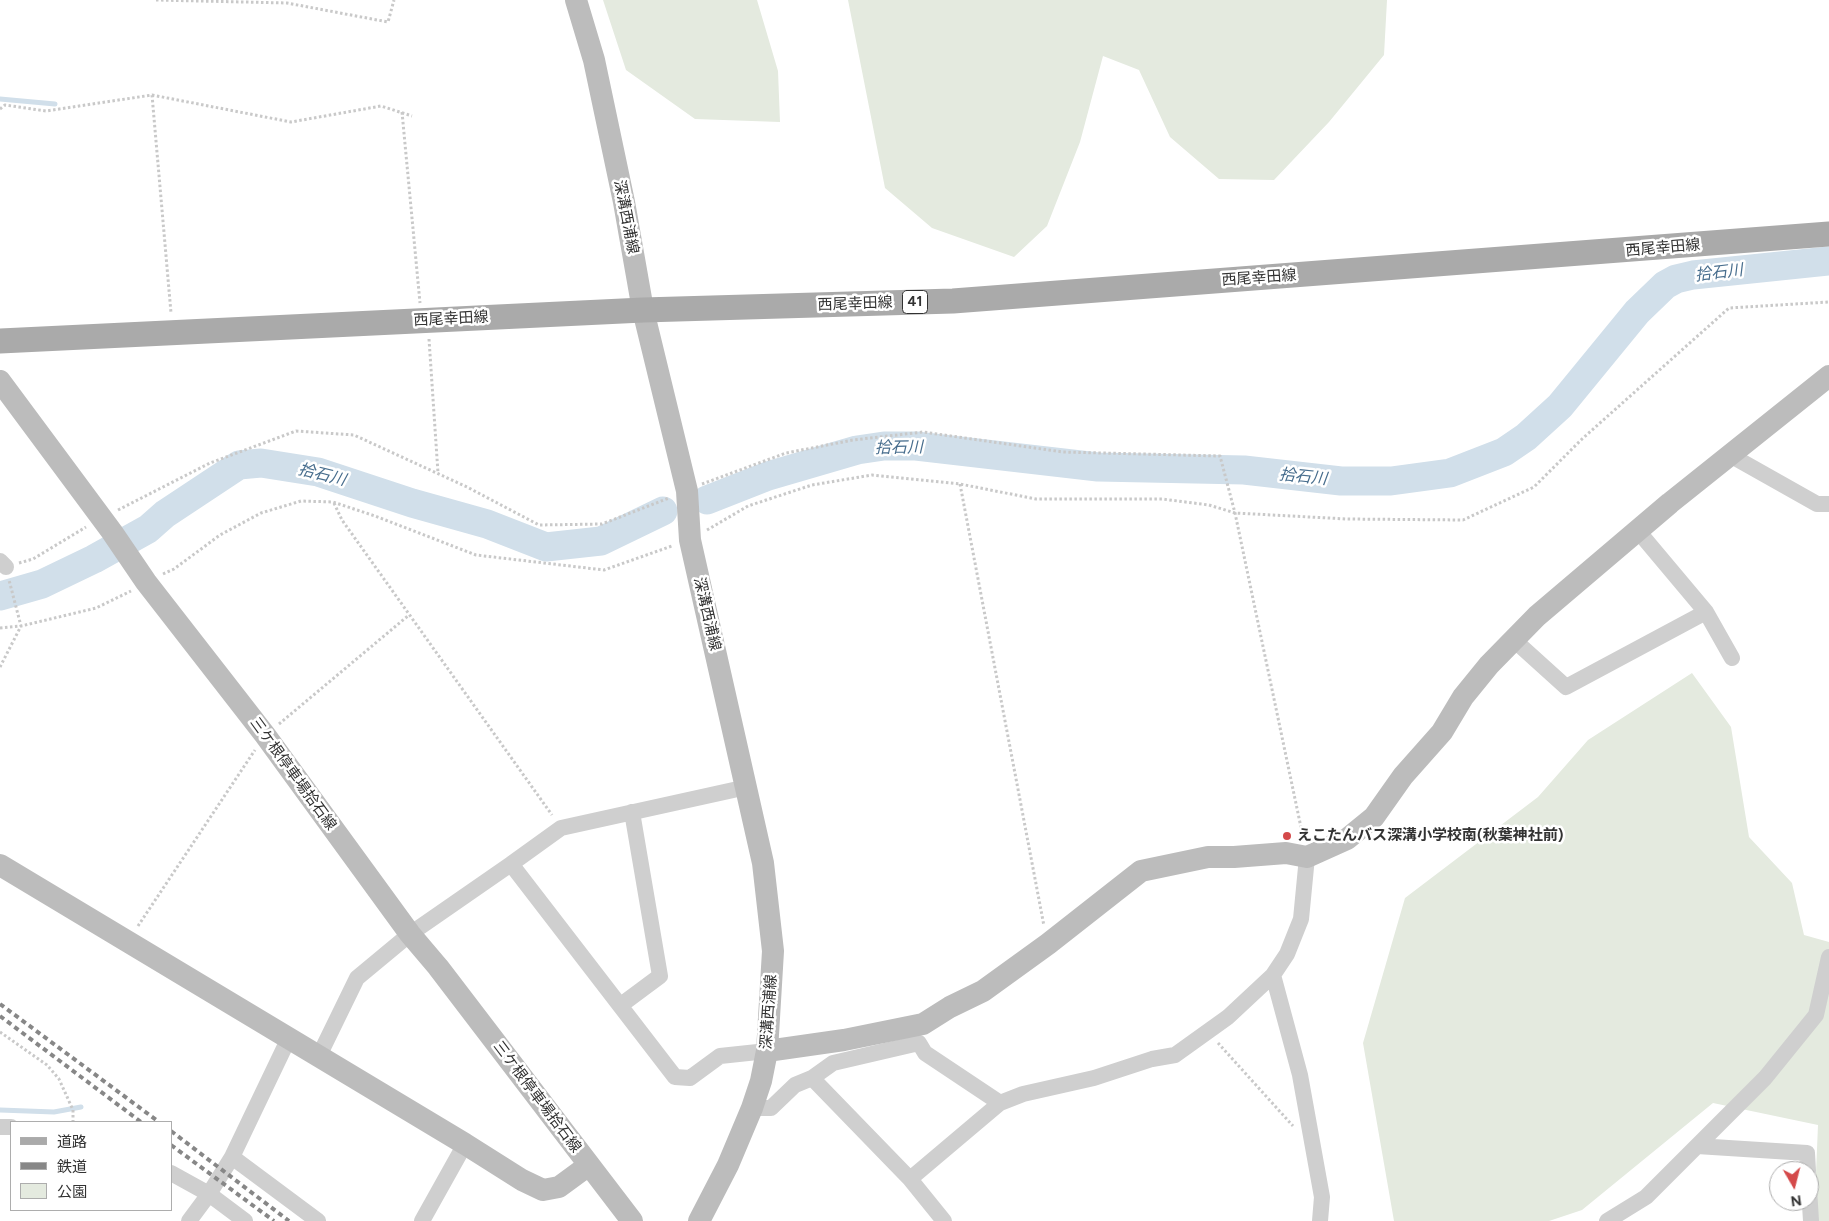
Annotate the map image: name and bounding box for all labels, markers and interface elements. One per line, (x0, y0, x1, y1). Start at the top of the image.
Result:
street label: 深溝西浦線 (610, 178, 642, 256)
street label: 西尾幸田線 (1625, 236, 1701, 260)
water label: 拾石川 (1694, 261, 1744, 285)
street label: 西尾幸田線 (1221, 266, 1297, 290)
road number: 41 (902, 290, 928, 314)
street label: 西尾幸田線 (817, 294, 893, 314)
street label: 西尾幸田線 (413, 308, 489, 330)
water label: 拾石川 (875, 438, 923, 458)
water label: 拾石川 (296, 460, 348, 490)
water label: 拾石川 (1278, 465, 1328, 489)
street label: 深溝西浦線 (690, 575, 724, 653)
street label: 三ケ根停車場拾石線 (246, 714, 340, 834)
place label: えこたんバス深溝小学校南(秋葉神社前) (1297, 827, 1563, 845)
marker: えこたんバス深溝小学校南(秋葉神社前) (1281, 830, 1293, 842)
street label: 深溝西浦線 (757, 974, 781, 1050)
street label: 三ケ根停車場拾石線 (489, 1038, 585, 1156)
legend (10, 1121, 172, 1211)
text: 道路 (57, 1133, 87, 1151)
text: 鉄道 (57, 1158, 87, 1176)
north arrow (1769, 1161, 1819, 1211)
text: 公園 (57, 1183, 87, 1201)
text: N (1789, 1191, 1803, 1210)

